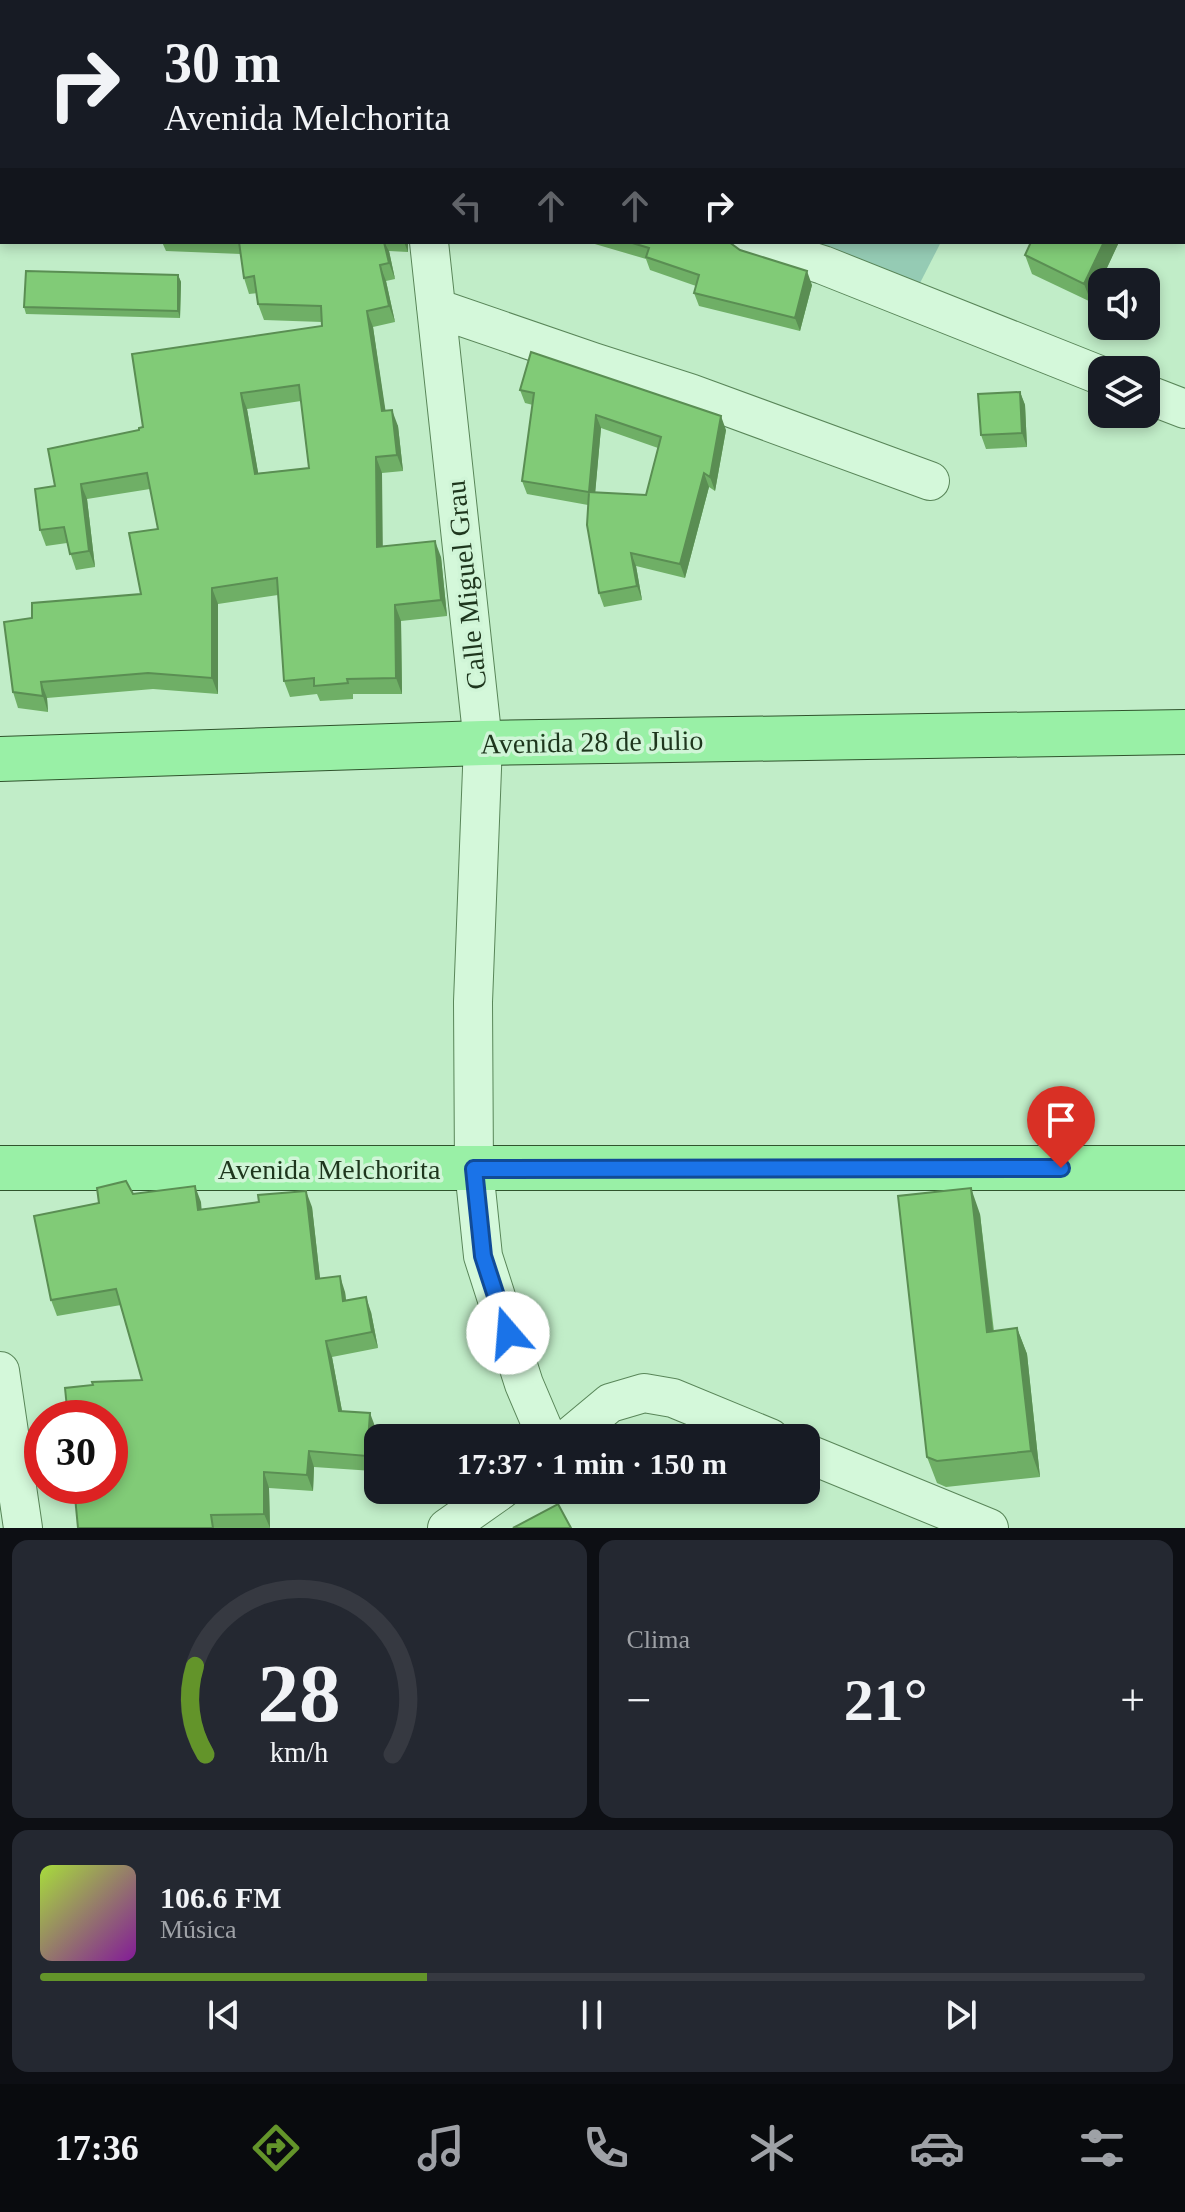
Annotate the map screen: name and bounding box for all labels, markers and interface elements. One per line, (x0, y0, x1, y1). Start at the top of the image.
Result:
icon: right (32, 32, 136, 136)
text: 30 m (164, 32, 281, 94)
text: Avenida Melchorita (164, 98, 450, 138)
icon: left (445, 184, 489, 228)
icon: ahead (529, 184, 573, 228)
icon: ahead (613, 184, 657, 228)
icon: right (697, 184, 741, 228)
map controls (1088, 268, 1160, 428)
button: sound (1088, 268, 1160, 340)
button: layers (1088, 356, 1160, 428)
street label: Calle Miguel Grau (440, 479, 492, 691)
street label: Avenida 28 de Julio (480, 725, 704, 759)
pin (1027, 1086, 1095, 1168)
icon: arrive (1039, 1098, 1083, 1142)
street label: Avenida Melchorita (218, 1154, 441, 1185)
position arrow (466, 1291, 550, 1375)
speed limit sign: 30 (24, 1400, 128, 1504)
text: 17:37 · 1 min · 150 m (457, 1447, 727, 1480)
text: Clima (627, 1625, 690, 1654)
text: 28 (258, 1647, 341, 1739)
text: 21° (844, 1667, 928, 1733)
text: − (627, 1676, 651, 1725)
text: + (1120, 1676, 1145, 1725)
text: km/h (270, 1737, 329, 1768)
text: 106.6 FM (160, 1881, 282, 1914)
text: Música (160, 1915, 237, 1944)
icon: previous (202, 1993, 246, 2037)
icon: pause (570, 1993, 614, 2037)
icon: next (939, 1993, 983, 2037)
icon: directions (248, 2120, 304, 2176)
icon: music (413, 2120, 469, 2176)
icon: phone (578, 2120, 634, 2176)
icon: climate (744, 2120, 800, 2176)
icon: car (909, 2120, 965, 2176)
icon: filters (1074, 2120, 1130, 2176)
text: 17:36 (55, 2128, 139, 2168)

